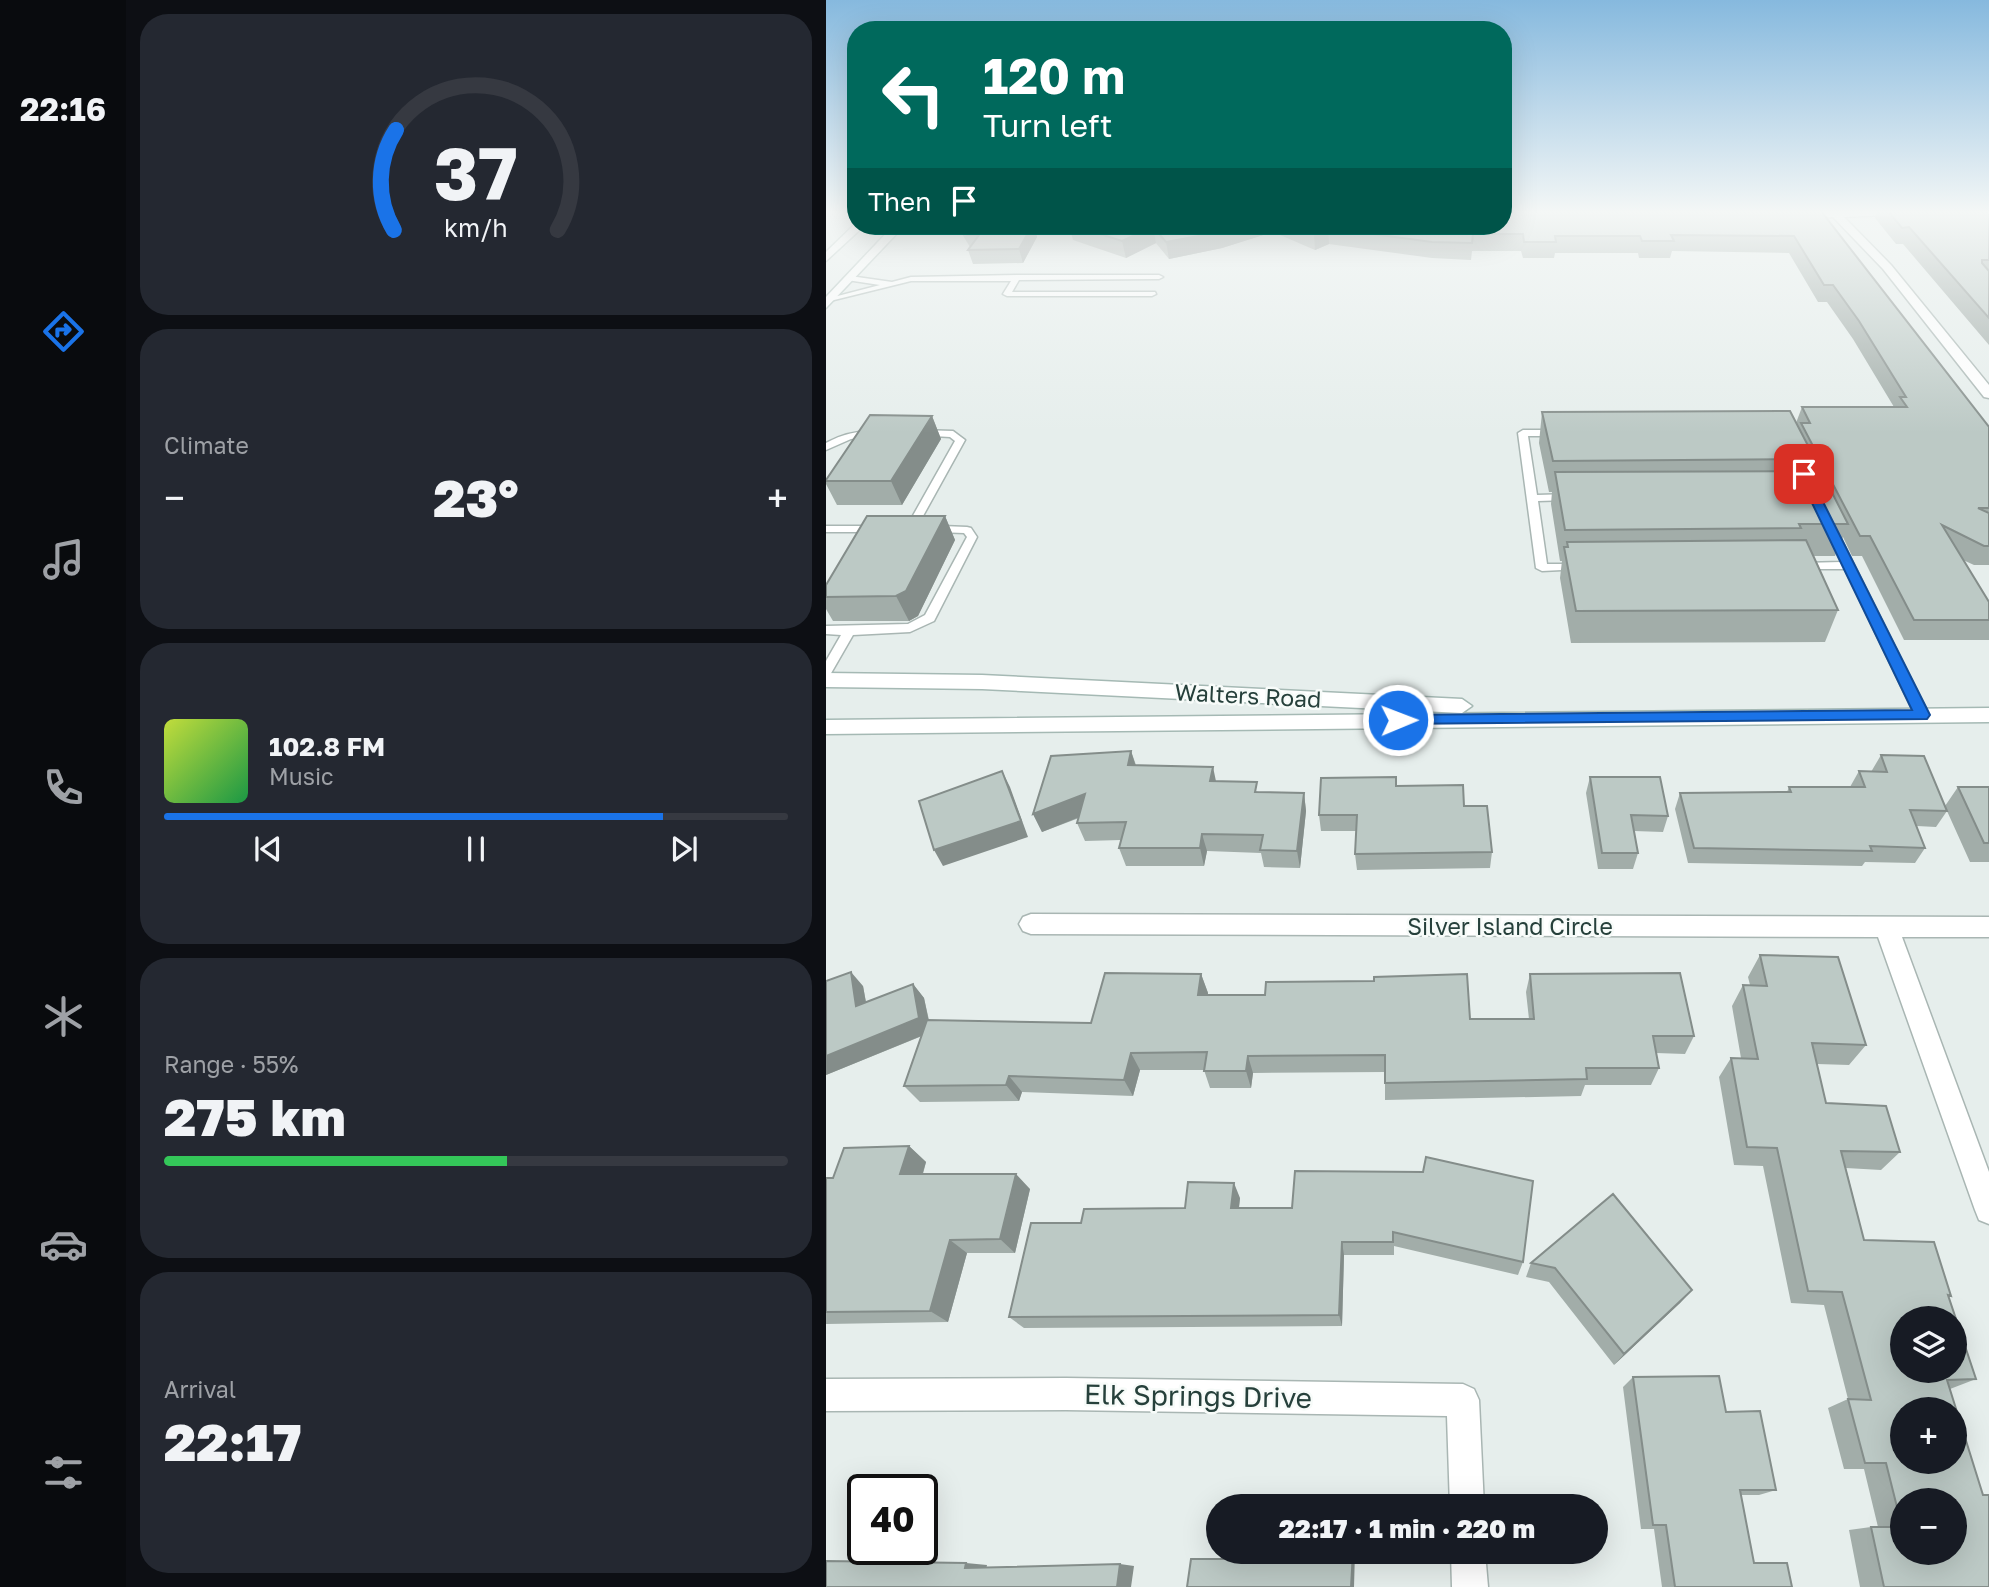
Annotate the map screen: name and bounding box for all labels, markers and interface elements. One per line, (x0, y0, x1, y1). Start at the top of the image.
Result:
text: 120 m (983, 46, 1125, 105)
icon: left (868, 49, 959, 140)
text: 22:16 (20, 90, 106, 128)
text: Turn left (983, 106, 1112, 144)
text: 37 (434, 130, 518, 217)
icon: arrive (945, 182, 983, 220)
text: Then (868, 186, 931, 217)
text: km/h (444, 212, 508, 243)
icon: directions (39, 307, 88, 356)
text: Climate (164, 431, 249, 459)
pin (1774, 444, 1834, 504)
icon: arrive (1785, 455, 1823, 493)
text: 23° (433, 466, 519, 528)
text: − (164, 475, 185, 520)
text: + (767, 475, 788, 520)
icon: music (39, 535, 88, 584)
street label: Walters Road (1174, 677, 1322, 713)
position arrow (1361, 683, 1435, 757)
text: 102.8 FM (269, 731, 385, 762)
text: Music (269, 762, 334, 790)
icon: phone (39, 763, 88, 812)
icon: previous (249, 830, 287, 868)
icon: pause (457, 830, 495, 868)
icon: next (665, 830, 703, 868)
street label: Silver Island Circle (1407, 912, 1613, 940)
icon: climate (39, 992, 88, 1041)
text: Range · 55% (164, 1050, 298, 1078)
text: 275 km (164, 1085, 346, 1147)
icon: car (39, 1220, 88, 1269)
map controls (1890, 1306, 1967, 1565)
button: layers (1890, 1306, 1967, 1383)
text: Arrival (164, 1375, 236, 1403)
street label: Elk Springs Drive (1084, 1377, 1312, 1414)
button: + (1890, 1397, 1967, 1474)
text: 22:17 (164, 1410, 302, 1472)
icon: filters (39, 1448, 88, 1497)
speed limit sign: 40 (847, 1474, 938, 1565)
button: − (1890, 1488, 1967, 1565)
text: 22:17 · 1 min · 220 m (1279, 1513, 1535, 1544)

